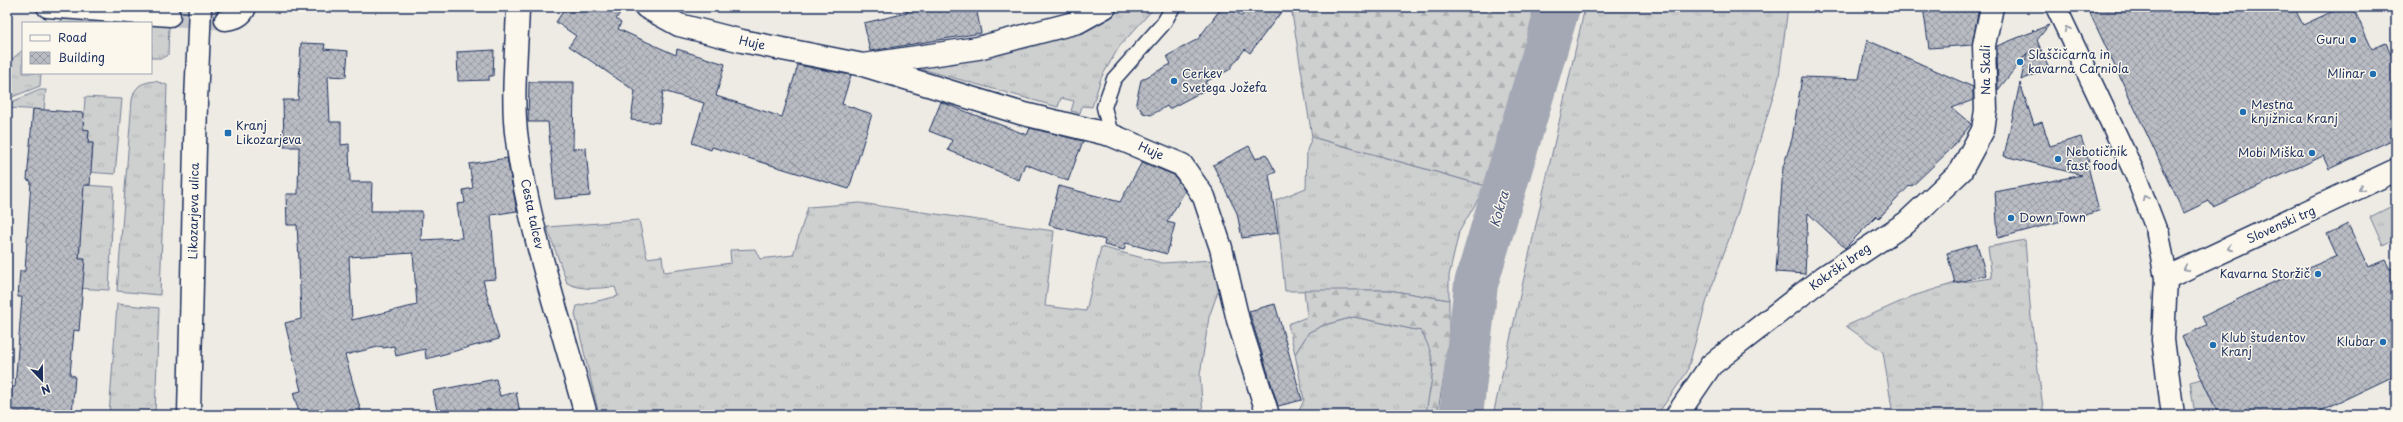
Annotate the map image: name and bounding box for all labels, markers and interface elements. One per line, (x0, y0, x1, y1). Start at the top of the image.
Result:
legend (22, 22, 152, 74)
one-way arrow (2064, 26, 2072, 34)
text: Road (58, 28, 87, 46)
street label: Huje (737, 30, 767, 54)
place label: Guru (2316, 30, 2345, 48)
marker: Guru (2348, 35, 2358, 45)
street label: Na Skali (1976, 45, 1994, 95)
place label: Slaščičarna in kavarna Carniola (2028, 45, 2129, 77)
text: Building (58, 48, 105, 66)
marker: Slaščičarna in kavarna Carniola (2015, 57, 2025, 67)
place label: Cerkev Svetega Jožefa (1182, 64, 1268, 96)
place label: Mlinar (2327, 64, 2366, 82)
marker: Mlinar (2368, 69, 2378, 79)
marker: Cerkev Svetega Jožefa (1169, 76, 1179, 86)
place label: Mestna knjižnica Kranj (2251, 95, 2338, 127)
marker: Mestna knjižnica Kranj (2238, 107, 2248, 117)
place label: Kranj Likozarjeva (236, 116, 302, 148)
marker: Kranj Likozarjeva (223, 128, 233, 138)
street label: Huje (1136, 137, 1167, 164)
place label: Nebotičnik fast food (2066, 142, 2127, 174)
place label: Mobi Miška (2238, 143, 2305, 161)
marker: Mobi Miška (2307, 148, 2317, 158)
marker: Nebotičnik fast food (2053, 154, 2063, 164)
street label: Likozarjeva ulica (183, 162, 203, 259)
street label: Cesta talcev (517, 177, 549, 250)
one-way arrow (2358, 183, 2366, 191)
water label: Kokra (1484, 188, 1513, 229)
one-way arrow (2142, 194, 2150, 202)
street label: Slovenski trg (2243, 201, 2318, 247)
place label: Down Town (2019, 208, 2086, 226)
marker: Down Town (2006, 213, 2016, 223)
street label: Kokrški breg (1805, 238, 1874, 294)
one-way arrow (2227, 243, 2235, 251)
one-way arrow (2183, 263, 2191, 271)
place label: Kavarna Storžič (2220, 264, 2310, 282)
marker: Kavarna Storžič (2313, 269, 2323, 279)
place label: Klub študentov Kranj (2221, 328, 2306, 360)
place label: Klubar (2336, 332, 2376, 350)
marker: Klubar (2378, 337, 2388, 347)
marker: Klub študentov Kranj (2208, 340, 2218, 350)
north arrow (22, 360, 62, 400)
text: N (38, 380, 53, 399)

